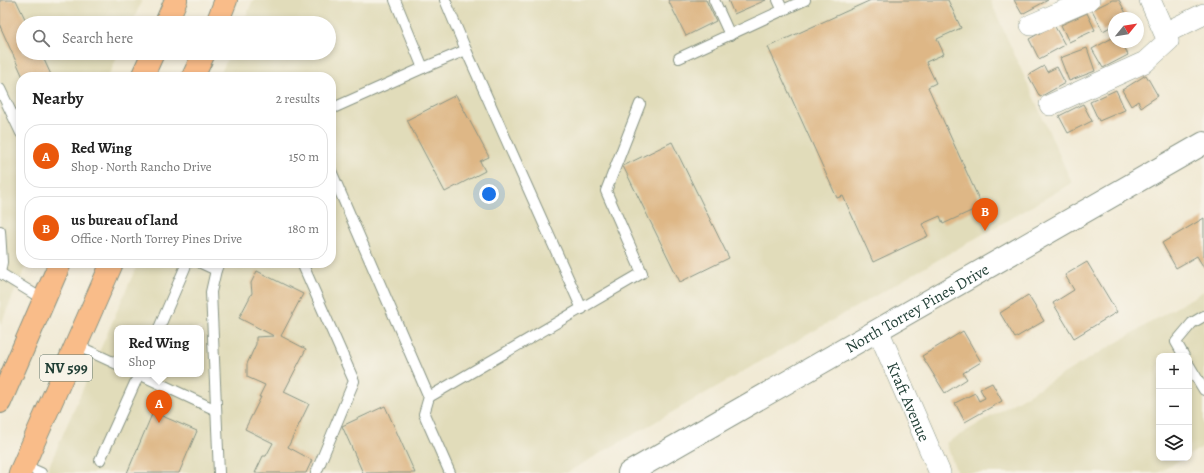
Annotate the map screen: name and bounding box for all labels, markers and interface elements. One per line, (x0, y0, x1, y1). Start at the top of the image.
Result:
north arrow (1108, 12, 1144, 48)
search box (16, 16, 336, 60)
icon: search (30, 27, 52, 49)
text: Search here (62, 28, 133, 48)
text: Nearby (32, 87, 83, 110)
text: 2 results (276, 90, 320, 107)
text: Red Wing (71, 138, 132, 158)
text: A (42, 148, 50, 165)
text: 150 m (289, 148, 319, 165)
text: Shop · North Rancho Drive (71, 158, 212, 175)
your location (479, 184, 499, 204)
pin: B (972, 198, 998, 231)
text: us bureau of land (71, 210, 178, 230)
text: B (42, 220, 50, 237)
text: 180 m (288, 220, 319, 237)
text: Office · North Torrey Pines Drive (71, 230, 242, 247)
street label: North Torrey Pines Drive (842, 259, 993, 359)
popup (114, 325, 204, 377)
text: Red Wing (129, 333, 189, 353)
text: Shop (129, 353, 156, 370)
map controls (1156, 353, 1192, 461)
button: + (1156, 353, 1192, 389)
road number: NV 599 (40, 355, 92, 381)
street label: Kraft Avenue (881, 359, 935, 445)
button: − (1156, 389, 1192, 425)
pin: A (146, 390, 172, 423)
button: layers (1156, 425, 1192, 461)

